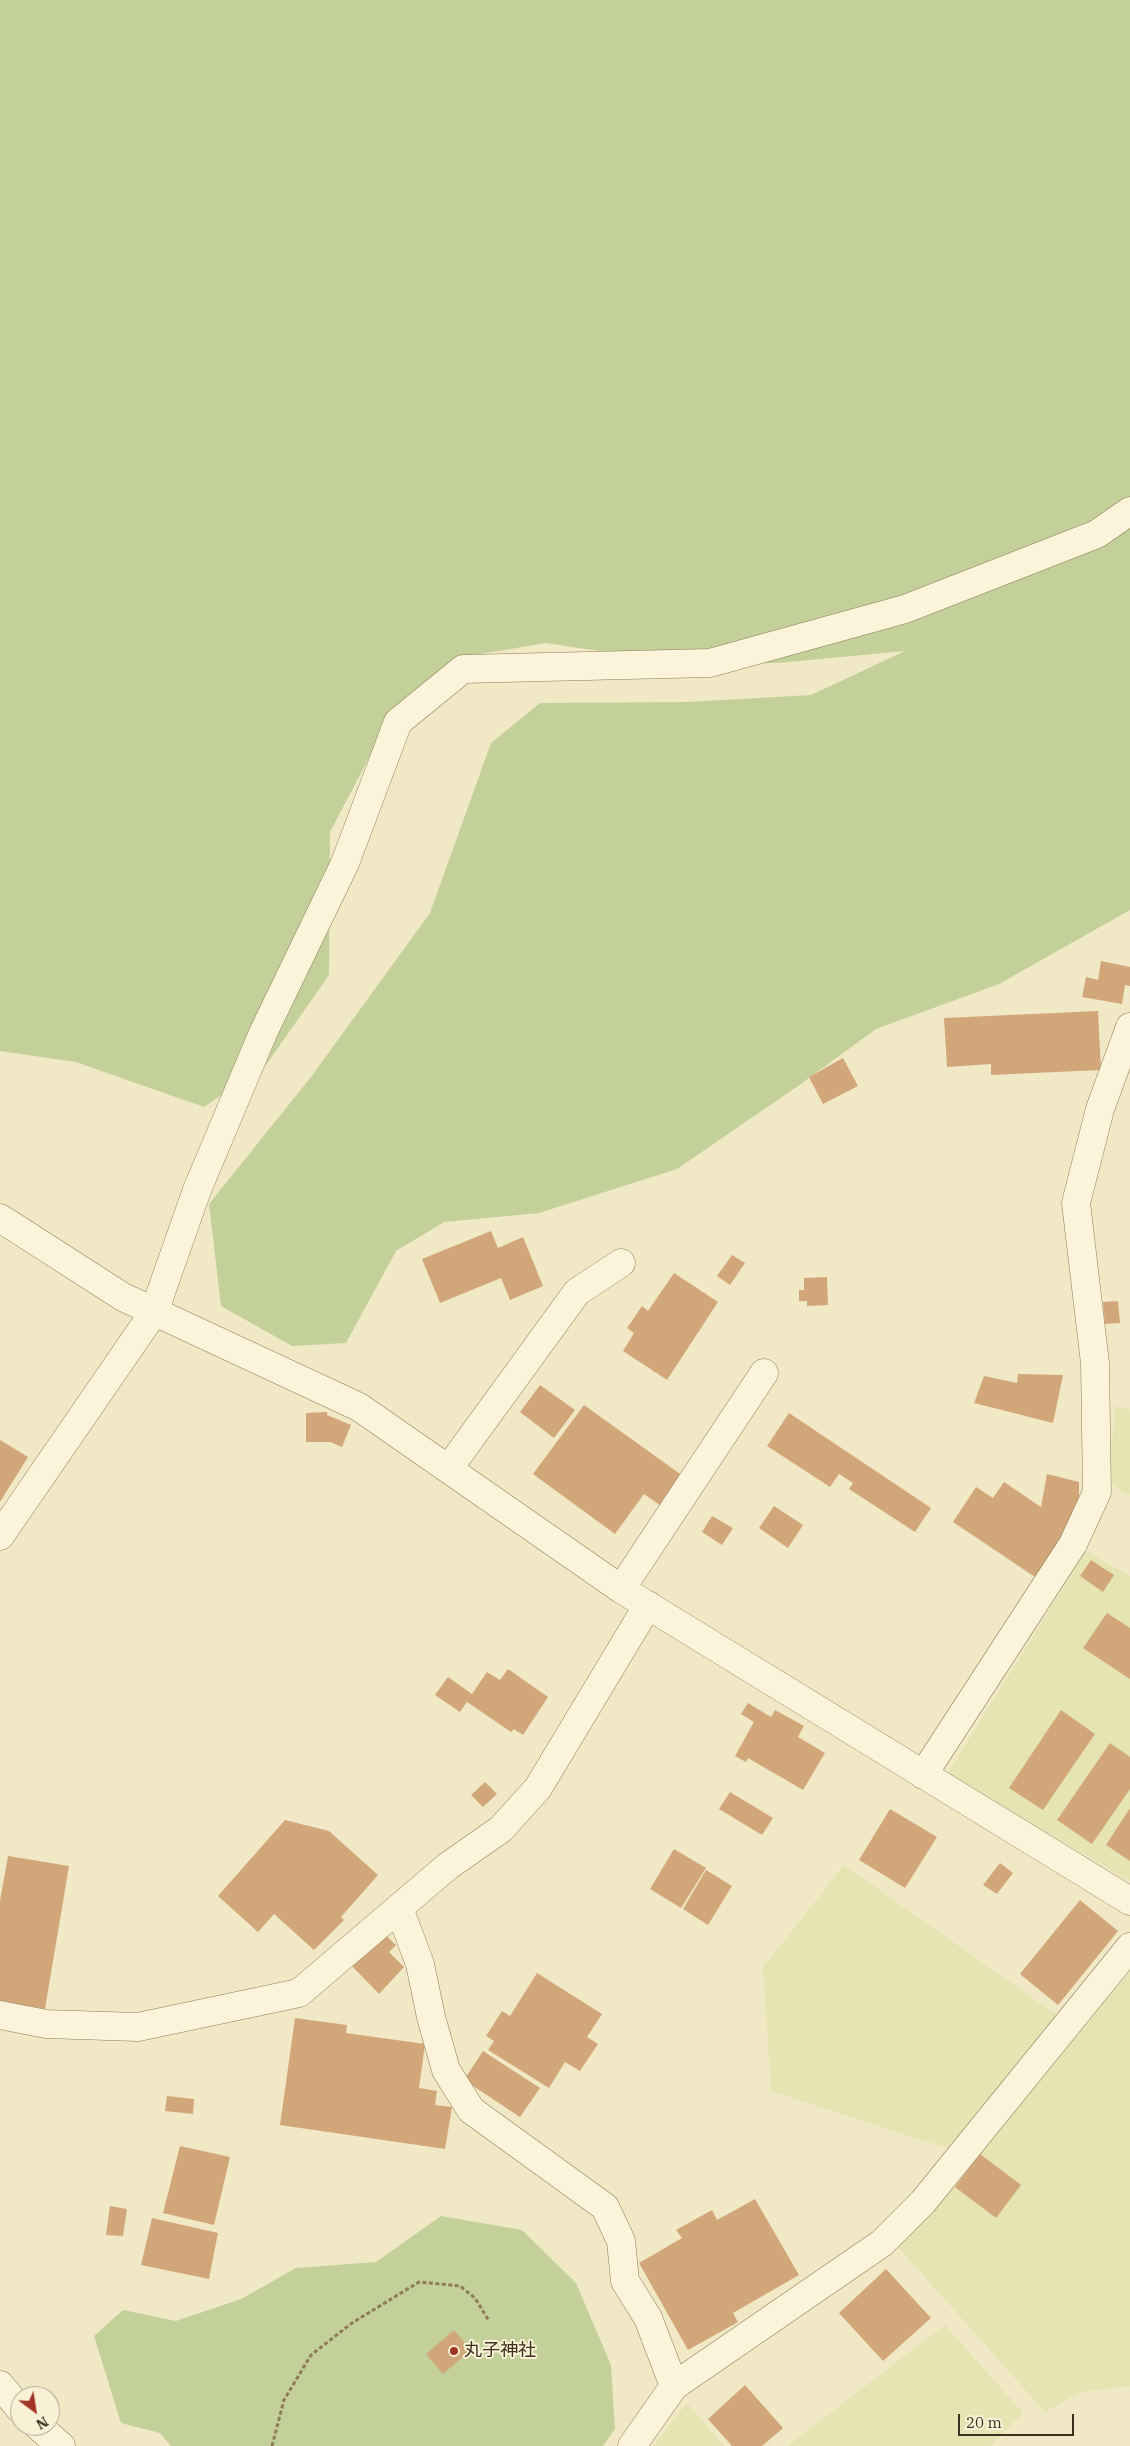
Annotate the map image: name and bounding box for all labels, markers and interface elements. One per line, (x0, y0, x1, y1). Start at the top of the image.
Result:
place label: 丸子神社 (464, 2340, 536, 2362)
marker: 丸子神社 (448, 2345, 460, 2357)
north arrow (10, 2386, 60, 2436)
scale bar (960, 2404, 1076, 2436)
text: N (33, 2412, 52, 2434)
text: 20 m (966, 2413, 1002, 2432)

